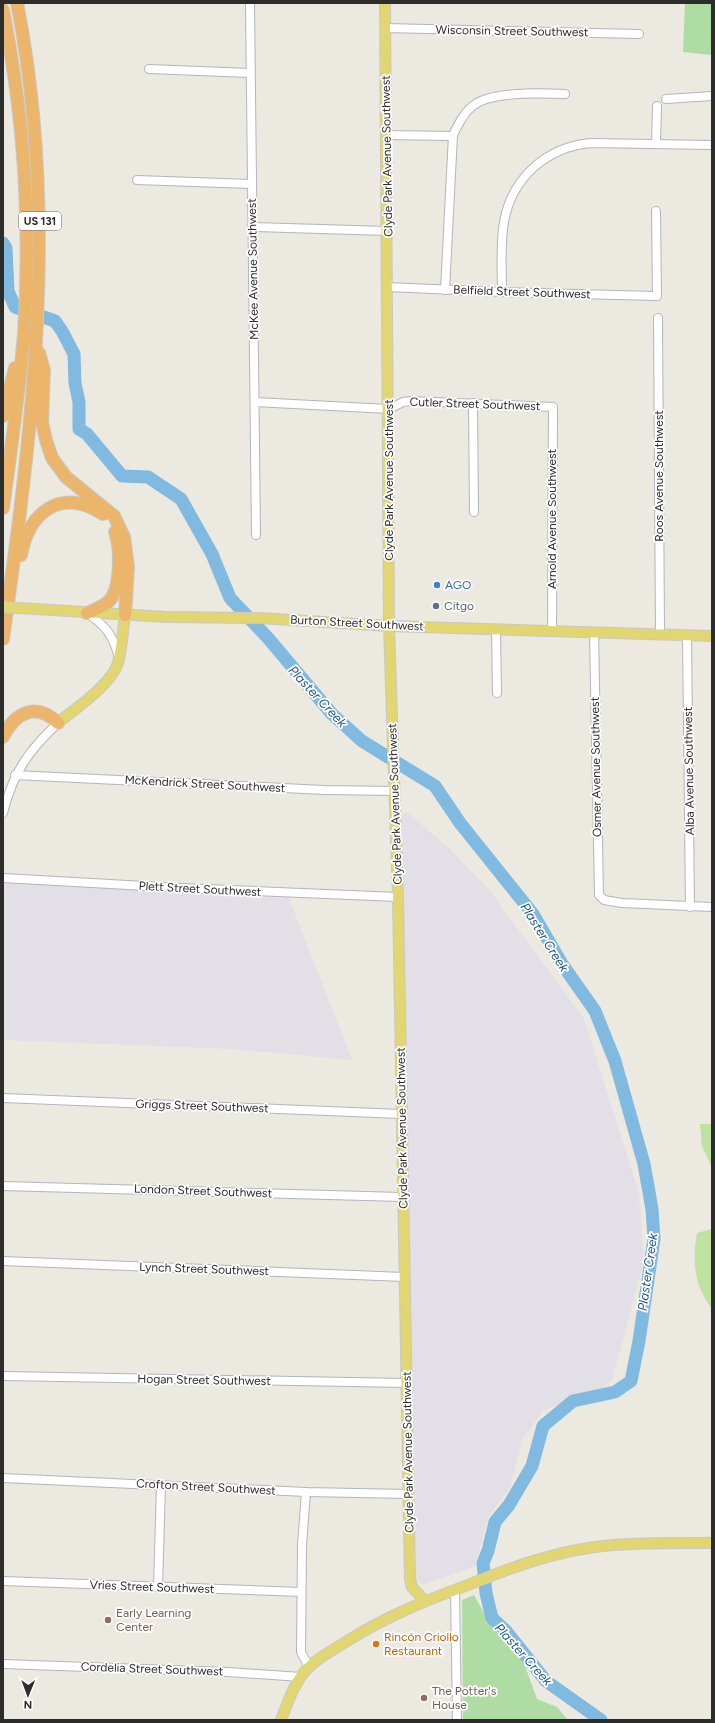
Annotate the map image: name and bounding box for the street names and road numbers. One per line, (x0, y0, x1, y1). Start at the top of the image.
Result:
street label: Wisconsin Street Southwest (436, 23, 589, 39)
street label: Clyde Park Avenue Southwest (379, 75, 395, 237)
street label: McKee Avenue Southwest (245, 198, 261, 340)
road number: US 131 (19, 212, 61, 230)
street label: Belfield Street Southwest (453, 283, 591, 301)
street label: Cutler Street Southwest (409, 395, 541, 413)
street label: Clyde Park Avenue Southwest (382, 399, 396, 561)
street label: Roos Avenue Southwest (652, 410, 666, 542)
street label: Arnold Avenue Southwest (545, 448, 559, 589)
street label: Burton Street Southwest (290, 613, 425, 634)
street label: Osmer Avenue Southwest (588, 696, 604, 837)
street label: Alba Avenue Southwest (681, 706, 697, 835)
street label: Clyde Park Avenue Southwest (385, 723, 405, 885)
street label: McKendrick Street Southwest (124, 773, 286, 795)
street label: Plett Street Southwest (138, 879, 262, 899)
street label: Clyde Park Avenue Southwest (394, 1047, 410, 1209)
street label: Griggs Street Southwest (135, 1097, 269, 1115)
street label: London Street Southwest (134, 1182, 273, 1200)
street label: Lynch Street Southwest (139, 1260, 270, 1278)
street label: Clyde Park Avenue Southwest (400, 1371, 416, 1533)
street label: Hogan Street Southwest (137, 1372, 271, 1388)
street label: Crofton Street Southwest (136, 1476, 277, 1498)
street label: Vries Street Southwest (89, 1578, 215, 1596)
street label: Cordelia Street Southwest (81, 1660, 224, 1678)

